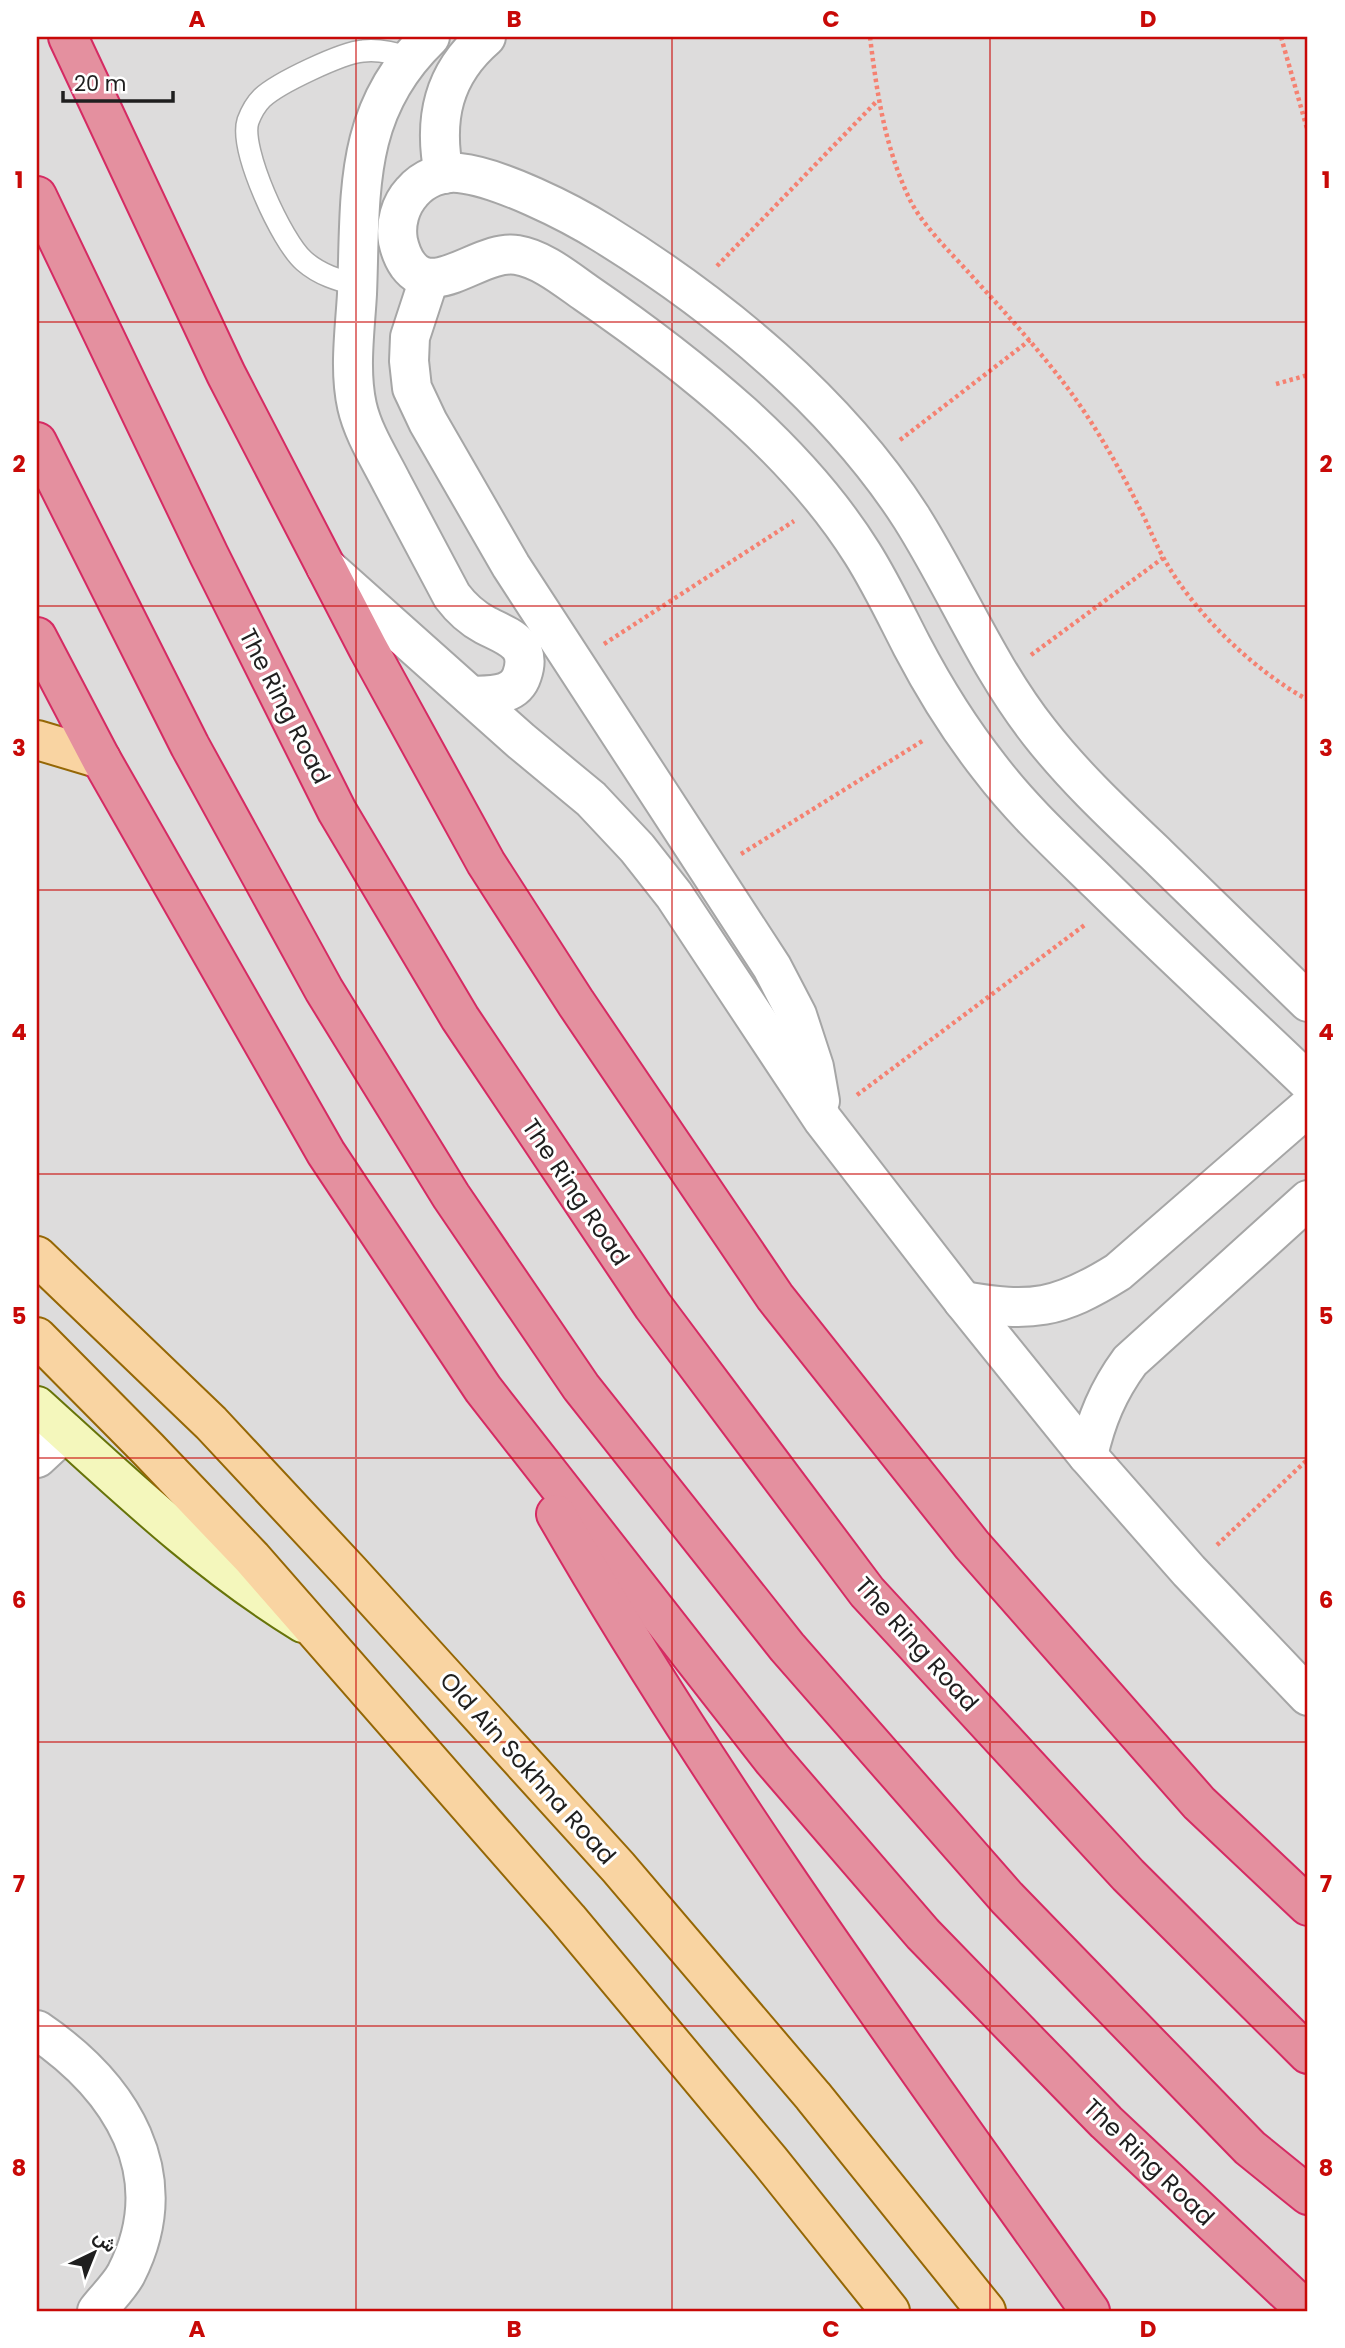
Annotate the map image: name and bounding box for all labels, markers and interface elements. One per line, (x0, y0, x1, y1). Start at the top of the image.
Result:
text: A (189, 3, 206, 35)
text: B (506, 3, 522, 35)
text: C (822, 3, 840, 35)
text: D (1140, 3, 1156, 35)
scale bar (63, 60, 173, 104)
text: 20 m (74, 69, 127, 98)
text: 1 (15, 164, 23, 196)
text: 1 (1322, 164, 1330, 196)
text: 2 (12, 448, 26, 480)
text: 2 (1319, 448, 1333, 480)
street label: The Ring Road (232, 623, 338, 789)
text: 3 (12, 732, 26, 764)
text: 3 (1319, 732, 1333, 764)
text: 4 (11, 1016, 27, 1048)
text: 4 (1318, 1016, 1334, 1048)
street label: The Ring Road (515, 1112, 637, 1272)
text: 5 (12, 1300, 26, 1332)
text: 5 (1319, 1300, 1333, 1332)
street label: The Ring Road (848, 1570, 986, 1718)
text: 6 (12, 1584, 26, 1616)
text: 6 (1319, 1584, 1333, 1616)
street label: Old Ain Sokhna Road (432, 1665, 624, 1871)
text: 7 (13, 1868, 25, 1900)
text: 7 (1320, 1868, 1332, 1900)
street label: The Ring Road (1076, 2091, 1222, 2233)
text: 8 (12, 2152, 26, 2184)
text: 8 (1319, 2152, 1333, 2184)
north arrow (60, 2218, 130, 2288)
text: ش (88, 2223, 123, 2259)
text: A (189, 2313, 206, 2345)
text: B (506, 2313, 522, 2345)
text: C (822, 2313, 840, 2345)
text: D (1140, 2313, 1156, 2345)

